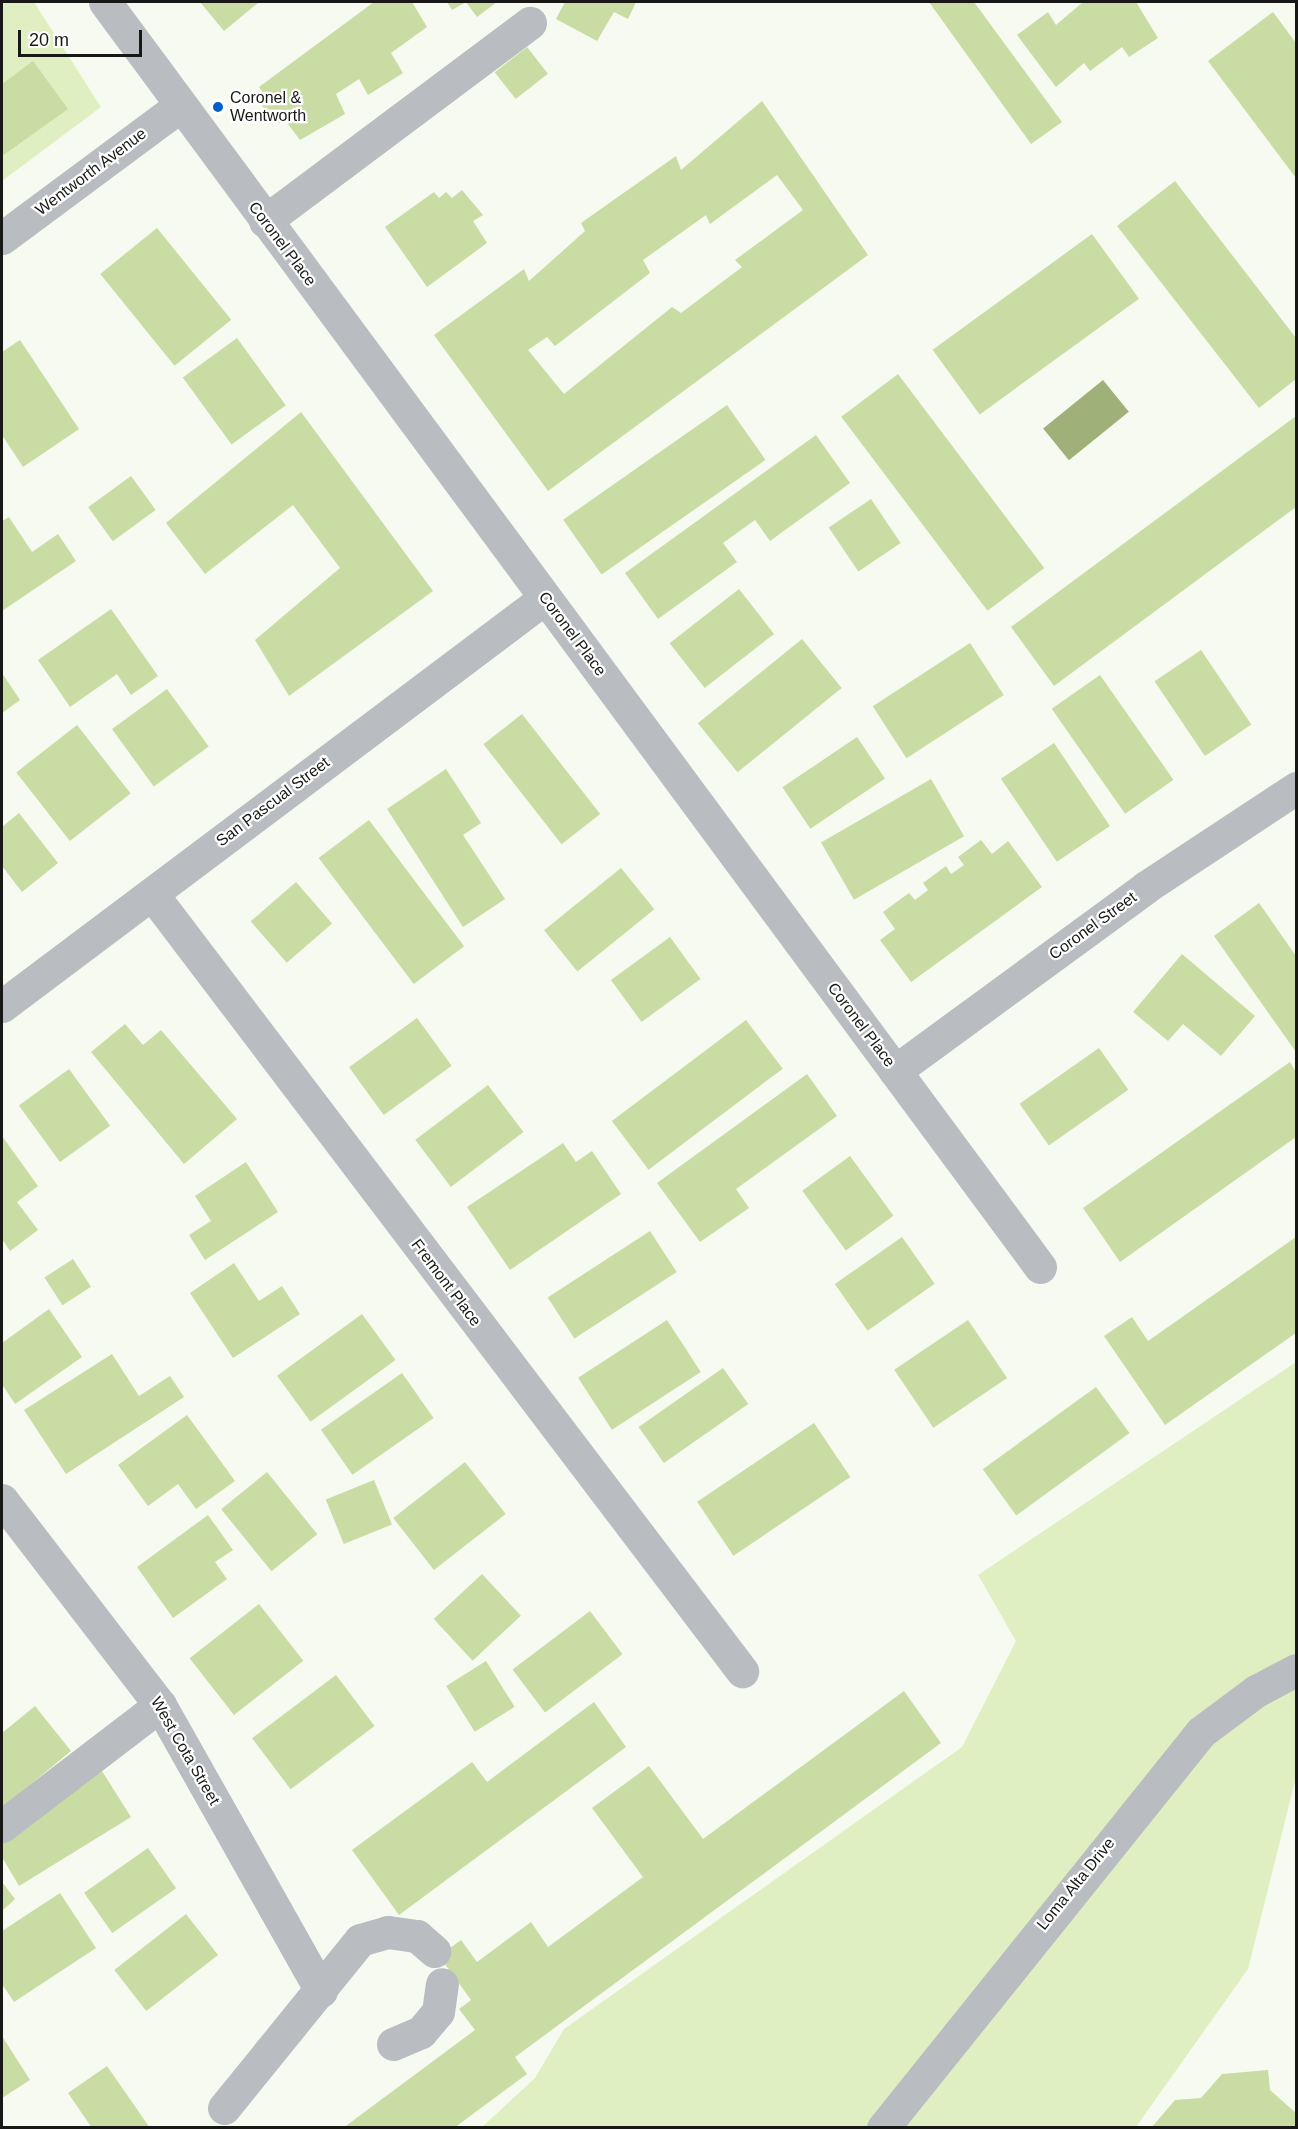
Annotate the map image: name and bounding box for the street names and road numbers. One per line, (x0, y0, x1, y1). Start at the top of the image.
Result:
street label: Wentworth Avenue (31, 124, 151, 220)
street label: Coronel Place (244, 198, 320, 290)
street label: Coronel Place (534, 588, 610, 680)
street label: San Pascual Street (213, 753, 333, 851)
street label: Coronel Street (1046, 888, 1140, 964)
street label: Coronel Place (823, 979, 899, 1071)
street label: Fremont Place (407, 1236, 485, 1330)
street label: West Cota Street (146, 1694, 224, 1808)
street label: Loma Alta Drive (1033, 1834, 1119, 1934)

